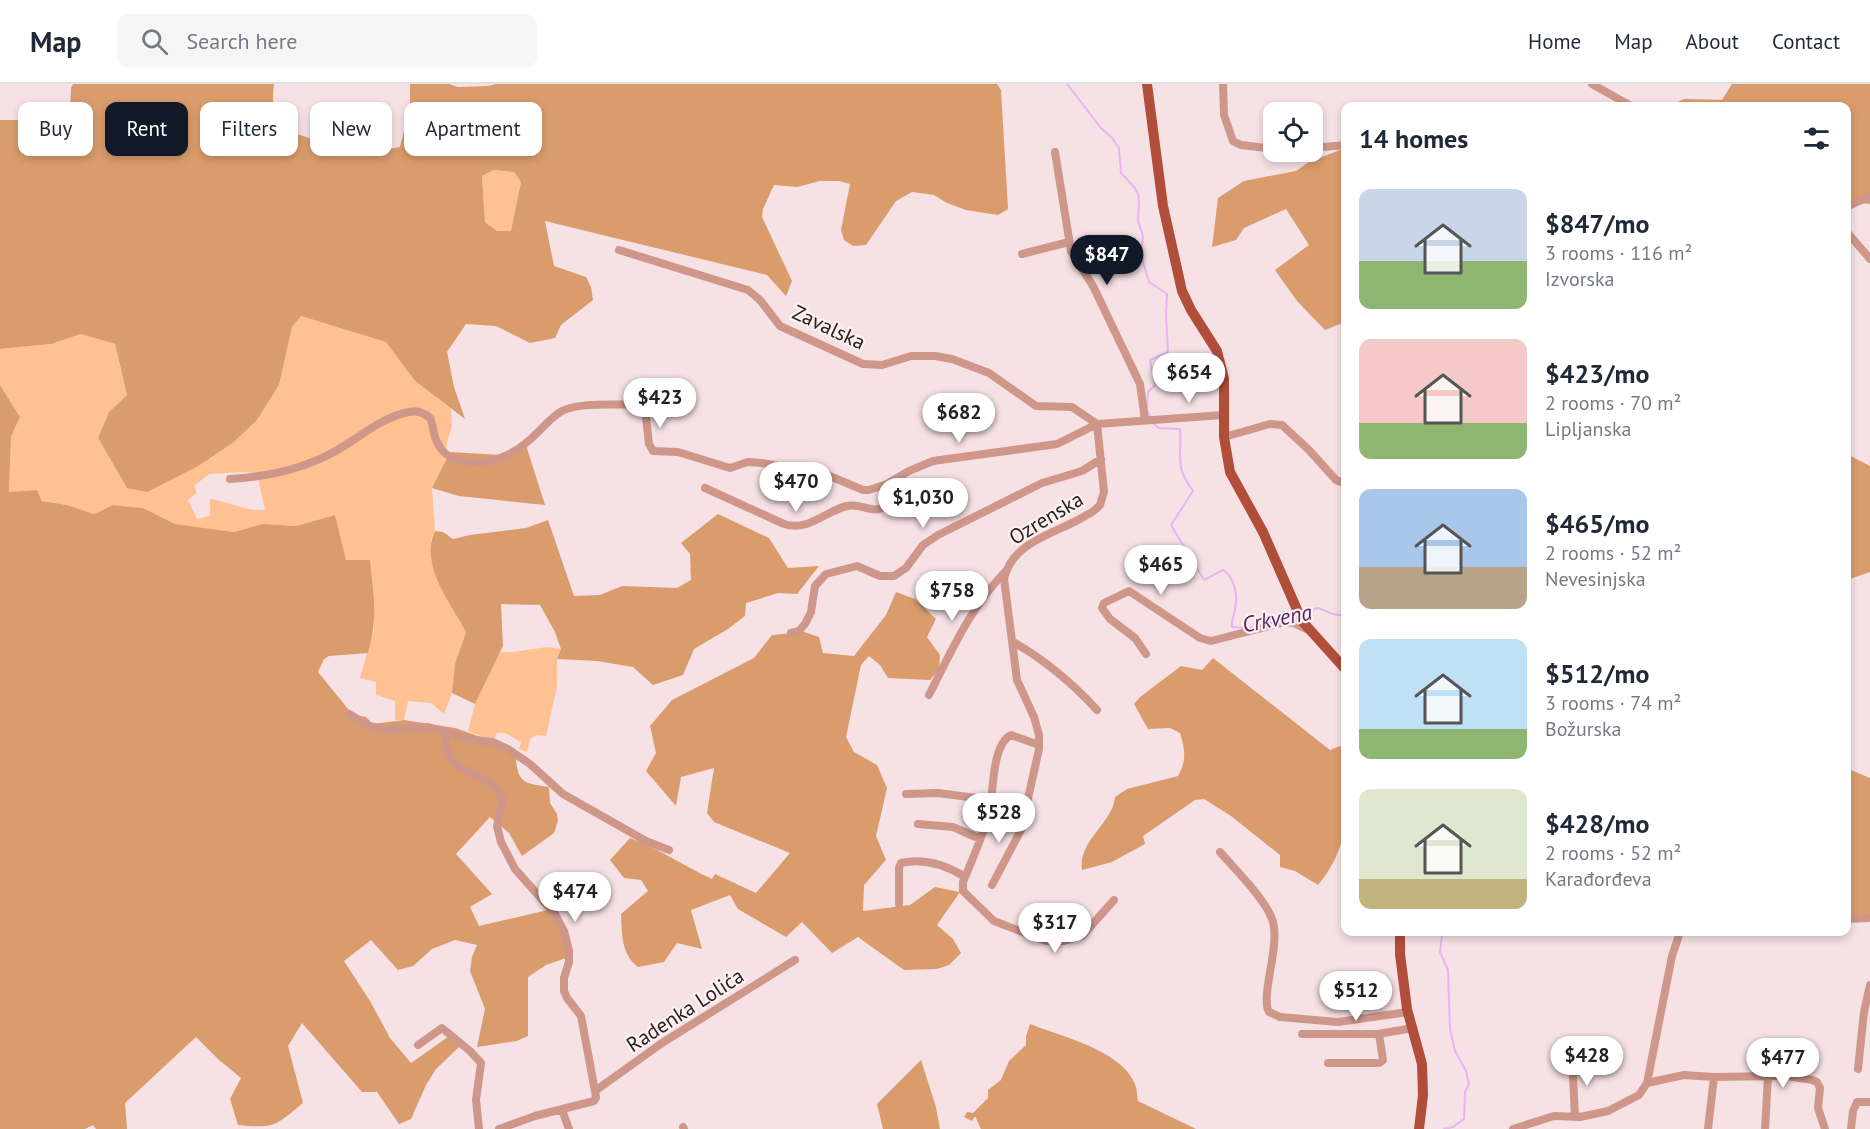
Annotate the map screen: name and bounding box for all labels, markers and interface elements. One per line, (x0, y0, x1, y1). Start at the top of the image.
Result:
search box (117, 14, 537, 68)
text: Map (30, 23, 81, 60)
icon: search (138, 25, 171, 58)
text: Search here (186, 27, 297, 55)
text: Home (1528, 28, 1581, 55)
text: Map (1614, 28, 1653, 55)
text: About (1686, 28, 1739, 55)
text: Contact (1772, 28, 1840, 55)
chip: Buy (18, 102, 93, 156)
chip: Rent (105, 102, 188, 156)
chip: Filters (200, 102, 298, 156)
chip: New (310, 102, 392, 156)
chip: Apartment (404, 102, 542, 156)
map controls (1263, 102, 1323, 162)
button: locate (1263, 102, 1323, 162)
text: 14 homes (1359, 122, 1468, 155)
icon: filters (1800, 122, 1833, 155)
text: $847/mo (1545, 207, 1649, 240)
icon: home (1407, 213, 1479, 285)
pin: $847 (1071, 235, 1143, 286)
text: 3 rooms · 116 m² (1545, 240, 1692, 266)
text: $847 (1084, 241, 1130, 267)
text: Izvorska (1545, 266, 1614, 292)
street label: Zavalska (788, 298, 870, 356)
pin: $654 (1153, 353, 1225, 404)
text: $423/mo (1545, 357, 1649, 390)
text: $654 (1166, 359, 1212, 385)
icon: home (1407, 363, 1479, 435)
pin: $423 (624, 378, 696, 429)
text: $423 (637, 384, 683, 410)
text: 2 rooms · 70 m² (1545, 390, 1681, 416)
pin: $682 (923, 393, 995, 444)
text: $682 (936, 399, 982, 425)
text: Lipljanska (1545, 416, 1631, 442)
pin: $470 (760, 462, 832, 513)
text: $470 (773, 468, 819, 494)
pin: $1,030 (874, 478, 972, 529)
text: $1,030 (892, 484, 954, 510)
street label: Ozrenska (1004, 485, 1088, 551)
text: $465/mo (1545, 507, 1649, 540)
icon: home (1407, 513, 1479, 585)
text: 2 rooms · 52 m² (1545, 540, 1681, 566)
pin: $465 (1125, 545, 1197, 596)
text: $465 (1138, 551, 1184, 577)
text: Nevesinjska (1545, 566, 1646, 592)
pin: $758 (916, 571, 988, 622)
text: $758 (929, 577, 975, 603)
water label: Crkvena (1240, 598, 1314, 638)
text: $512/mo (1545, 657, 1649, 690)
icon: home (1407, 663, 1479, 735)
text: 3 rooms · 74 m² (1545, 690, 1681, 716)
text: Božurska (1545, 716, 1622, 742)
pin: $528 (963, 793, 1035, 844)
text: $528 (976, 799, 1022, 825)
text: $428/mo (1545, 807, 1649, 840)
icon: home (1407, 813, 1479, 885)
text: 2 rooms · 52 m² (1545, 840, 1681, 866)
text: Karađorđeva (1545, 866, 1652, 892)
pin: $474 (539, 872, 611, 923)
text: $474 (552, 878, 598, 904)
pin: $317 (1019, 903, 1091, 954)
text: $317 (1032, 909, 1078, 935)
street label: Radenka Lolića (621, 962, 749, 1058)
pin: $512 (1320, 971, 1392, 1022)
text: $512 (1333, 977, 1379, 1003)
pin: $428 (1551, 1036, 1623, 1087)
pin: $477 (1747, 1038, 1819, 1089)
text: $428 (1564, 1042, 1610, 1068)
text: $477 (1760, 1044, 1806, 1070)

